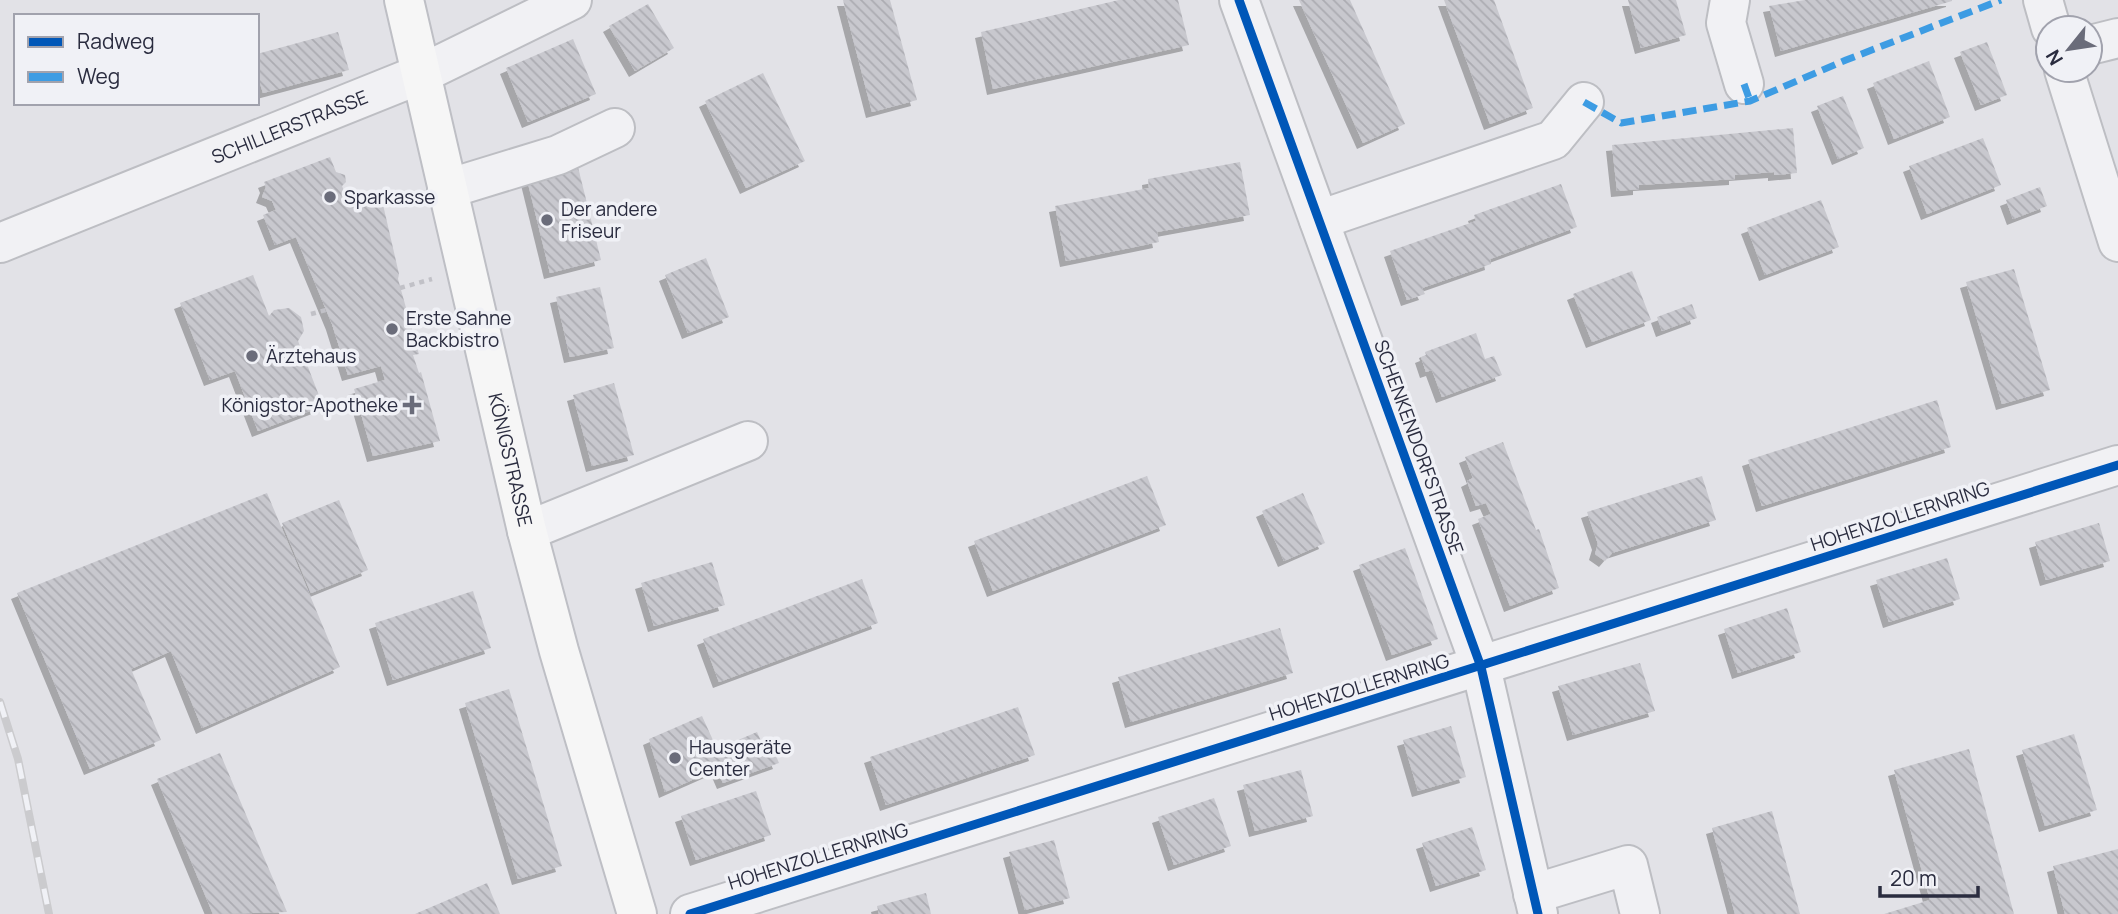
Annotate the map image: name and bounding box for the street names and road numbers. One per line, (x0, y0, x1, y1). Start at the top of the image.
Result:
street label: SCHILLERSTRASSE (208, 84, 372, 170)
street label: SCHENKENDORFSTRASSE (1368, 336, 1470, 558)
street label: KÖNIGSTRASSE (482, 390, 539, 529)
street label: HOHENZOLLERNRING (1807, 475, 1993, 557)
street label: HOHENZOLLERNRING (1266, 647, 1452, 727)
street label: HOHENZOLLERNRING (725, 816, 911, 896)

